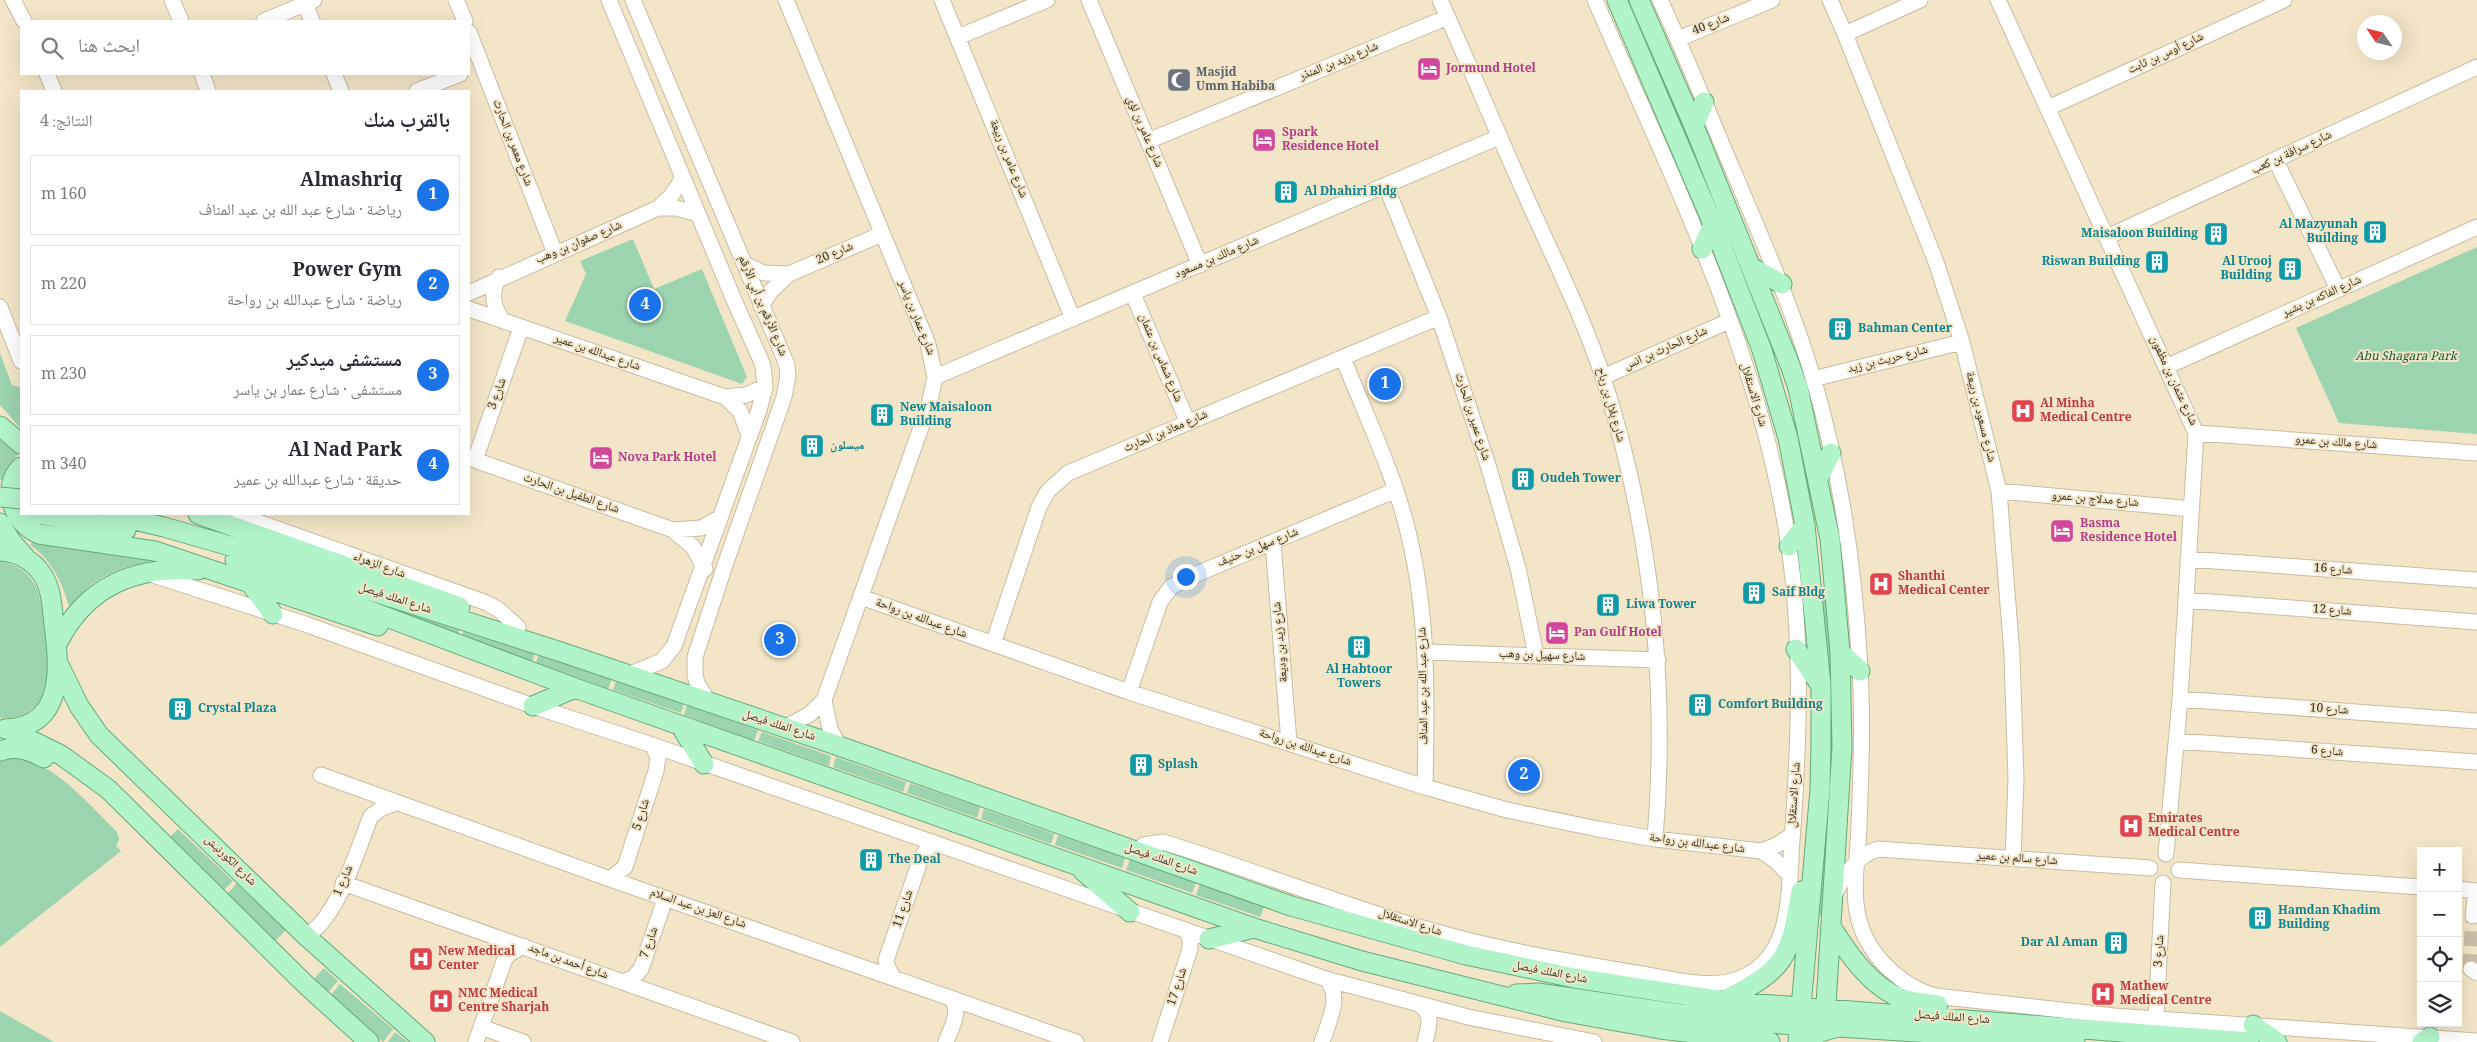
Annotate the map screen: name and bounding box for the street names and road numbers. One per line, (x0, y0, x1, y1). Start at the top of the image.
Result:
street label: شارع 40 (1689, 8, 1733, 42)
street label: شارع أوس بن ثابت (2124, 27, 2208, 81)
street label: شارع يزيد بن المنذر (1295, 36, 1382, 88)
street label: شارع عامر بن لؤي (1119, 93, 1169, 171)
street label: شارع معمر بن الحارث (486, 96, 538, 190)
street label: شارع عامر بن ربيعة (983, 117, 1033, 202)
street label: شارع سراقة بن كعب (2248, 125, 2336, 181)
street label: شارع صفوان بن وهب (532, 215, 626, 271)
street label: شارع مالك بن مسعود (1171, 231, 1263, 285)
street label: شارع 20 (813, 237, 857, 271)
street label: شارع الأرقم بن أبي الأرقم (731, 252, 793, 360)
street label: شارع الفاكه بن بشير (2278, 270, 2365, 324)
street label: شارع عمار بن ياسر (891, 276, 941, 359)
street label: شارع شماس بن عثمان (1132, 310, 1188, 406)
street label: شارع الحارث بن انس (1621, 321, 1711, 377)
street label: شارع عبدالله بن عمير (550, 328, 643, 378)
street label: شارع عثمان بن مظعون (2143, 333, 2203, 430)
street label: شارع حريث بن زيد (1846, 340, 1930, 380)
street label: شارع الاستقلال (1733, 360, 1773, 430)
street label: شارع بلال بن رباح (1589, 365, 1631, 445)
street label: شارع مسعود بن ربيعة (1959, 369, 2001, 465)
street label: شارع عمير بن الحارث (1448, 370, 1496, 464)
street label: شارع 3 (483, 375, 513, 413)
street label: شارع معاذ بن الحارث (1121, 405, 1212, 459)
street label: شارع مالك بن عمرو (2294, 430, 2378, 456)
street label: شارع الطفيل بن الحارث (520, 468, 622, 520)
street label: شارع مدلاج بن عمرو (2050, 486, 2140, 514)
street label: شارع سهل بن حنيف (1214, 522, 1302, 574)
street label: شارع الزهراء (350, 547, 408, 585)
street label: شارع 16 (2313, 558, 2353, 582)
street label: شارع الملك فيصل (356, 577, 434, 621)
street label: شارع عبدالله بن رواحة (872, 593, 970, 645)
street label: شارع 12 (2312, 599, 2352, 623)
street label: شارع زيد بن وديعة (1267, 601, 1295, 683)
street label: شارع عبد الله بن عبد المناف (1412, 627, 1436, 745)
street label: شارع سهيل بن وهب (1498, 644, 1586, 668)
street label: شارع 10 (2309, 698, 2349, 722)
street label: شارع الملك فيصل (740, 704, 818, 748)
street label: شارع عبدالله بن رواحة (1256, 723, 1354, 773)
street label: شارع 6 (2310, 740, 2344, 764)
street label: شارع الاستقلال (1782, 761, 1808, 829)
street label: شارع 5 (627, 796, 657, 833)
street label: شارع عبدالله بن رواحة (1648, 828, 1746, 860)
street label: شارع الكورنيش (199, 830, 261, 892)
street label: شارع الملك فيصل (1122, 838, 1200, 882)
street label: شارع سالم بن عمير (1975, 846, 2058, 872)
street label: شارع 1 (328, 862, 360, 900)
street label: شارع العز بن عبد السلام (647, 883, 749, 935)
street label: شارع 11 (888, 887, 920, 931)
street label: شارع الاستقلال (1375, 903, 1445, 943)
street label: شارع 7 (635, 924, 665, 962)
street label: شارع 3 (2149, 934, 2171, 968)
street label: شارع أحمد بن ماجد (525, 938, 611, 986)
street label: شارع الملك فيصل (1511, 955, 1589, 991)
street label: شارع 17 (1162, 965, 1194, 1009)
street label: شارع الملك فيصل (1913, 1005, 1991, 1031)

